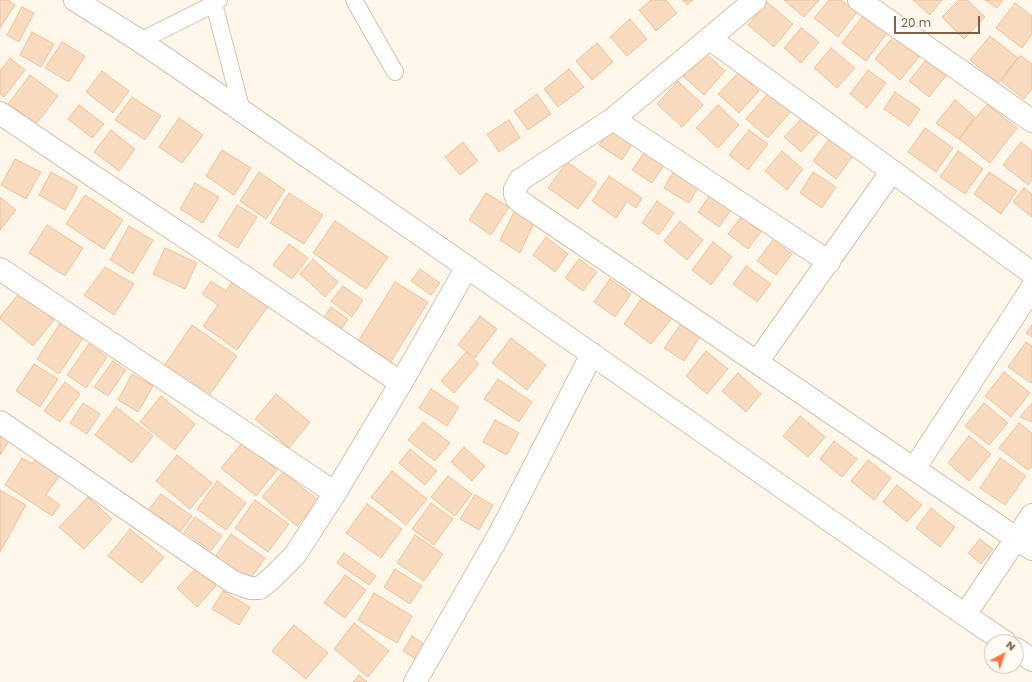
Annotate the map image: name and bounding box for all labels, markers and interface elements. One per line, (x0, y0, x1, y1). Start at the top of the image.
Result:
scale bar (896, 8, 982, 34)
text: 20 m (901, 14, 931, 31)
north arrow (984, 634, 1024, 674)
text: N (1003, 637, 1019, 654)

